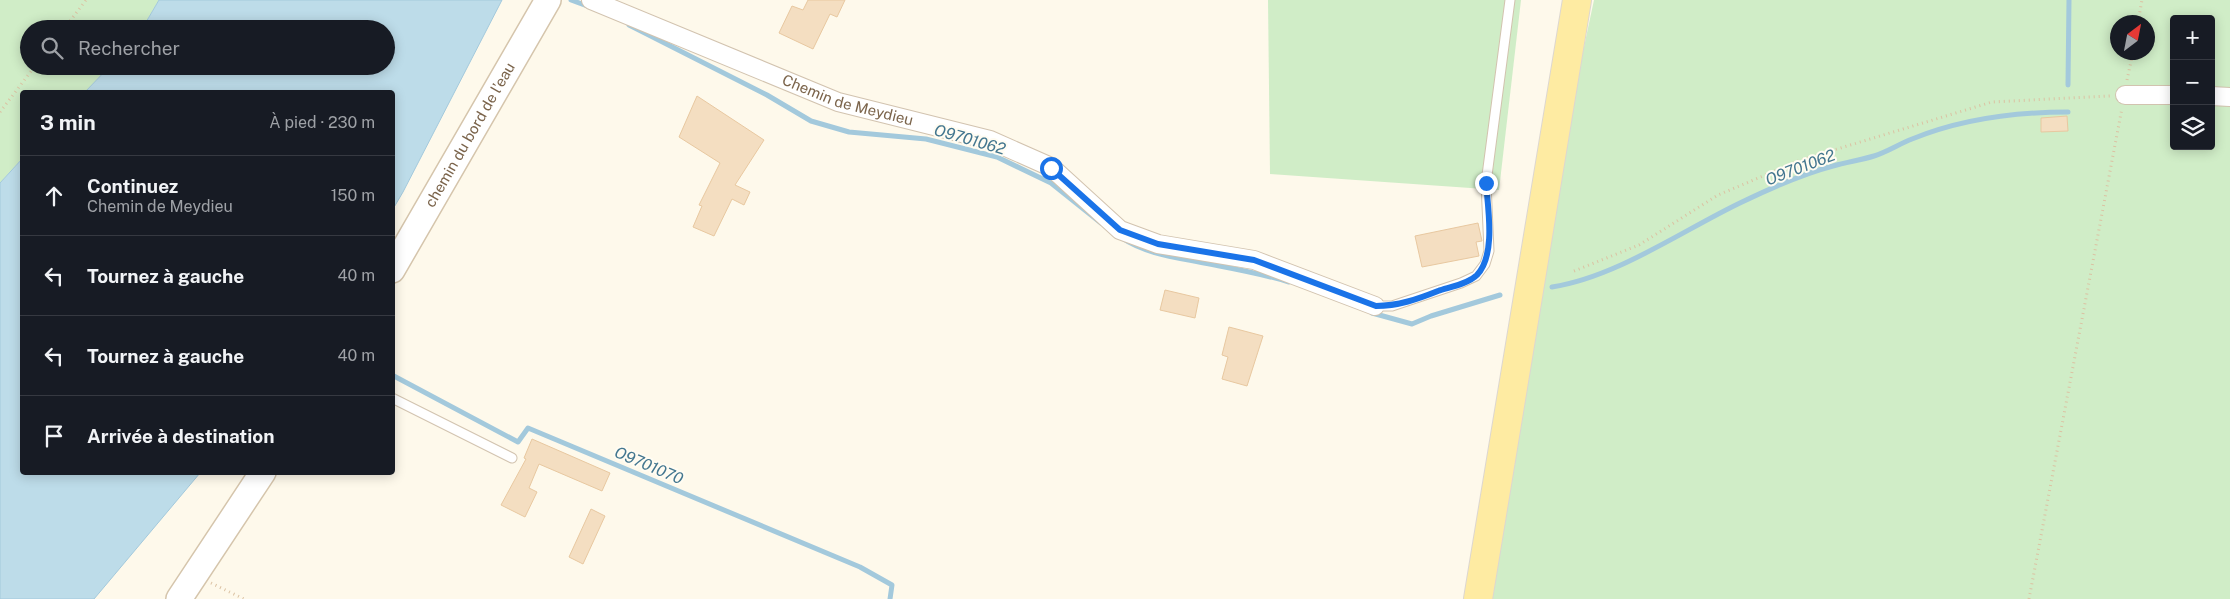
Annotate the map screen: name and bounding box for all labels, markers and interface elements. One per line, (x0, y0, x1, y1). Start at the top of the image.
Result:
north arrow (2110, 15, 2155, 60)
map controls (2170, 15, 2215, 150)
button: + (2170, 15, 2215, 60)
search box (20, 20, 395, 75)
icon: search (38, 34, 66, 62)
text: Rechercher (78, 37, 180, 59)
street label: chemin du bord de l'eau (421, 59, 518, 210)
button: − (2170, 60, 2215, 105)
street label: Chemin de Meydieu (780, 71, 915, 128)
button: layers (2170, 105, 2215, 150)
text: 3 min (40, 110, 96, 135)
text: À pied · 230 m (269, 113, 375, 132)
water label: O9701062 (932, 120, 1009, 159)
water label: O9701062 (1763, 145, 1839, 189)
route start (1040, 157, 1063, 180)
route end (1475, 172, 1498, 195)
text: Continuez (87, 175, 178, 197)
icon: ahead (40, 182, 68, 210)
text: 150 m (331, 186, 375, 205)
text: Chemin de Meydieu (87, 197, 233, 216)
icon: left (40, 262, 68, 290)
text: Tournez à gauche (87, 265, 244, 287)
text: 40 m (337, 266, 375, 285)
icon: left (40, 342, 68, 370)
text: Tournez à gauche (87, 345, 244, 367)
text: 40 m (337, 346, 375, 365)
icon: arrive (40, 422, 68, 450)
text: Arrivée à destination (87, 425, 275, 447)
water label: O9701070 (612, 443, 687, 489)

